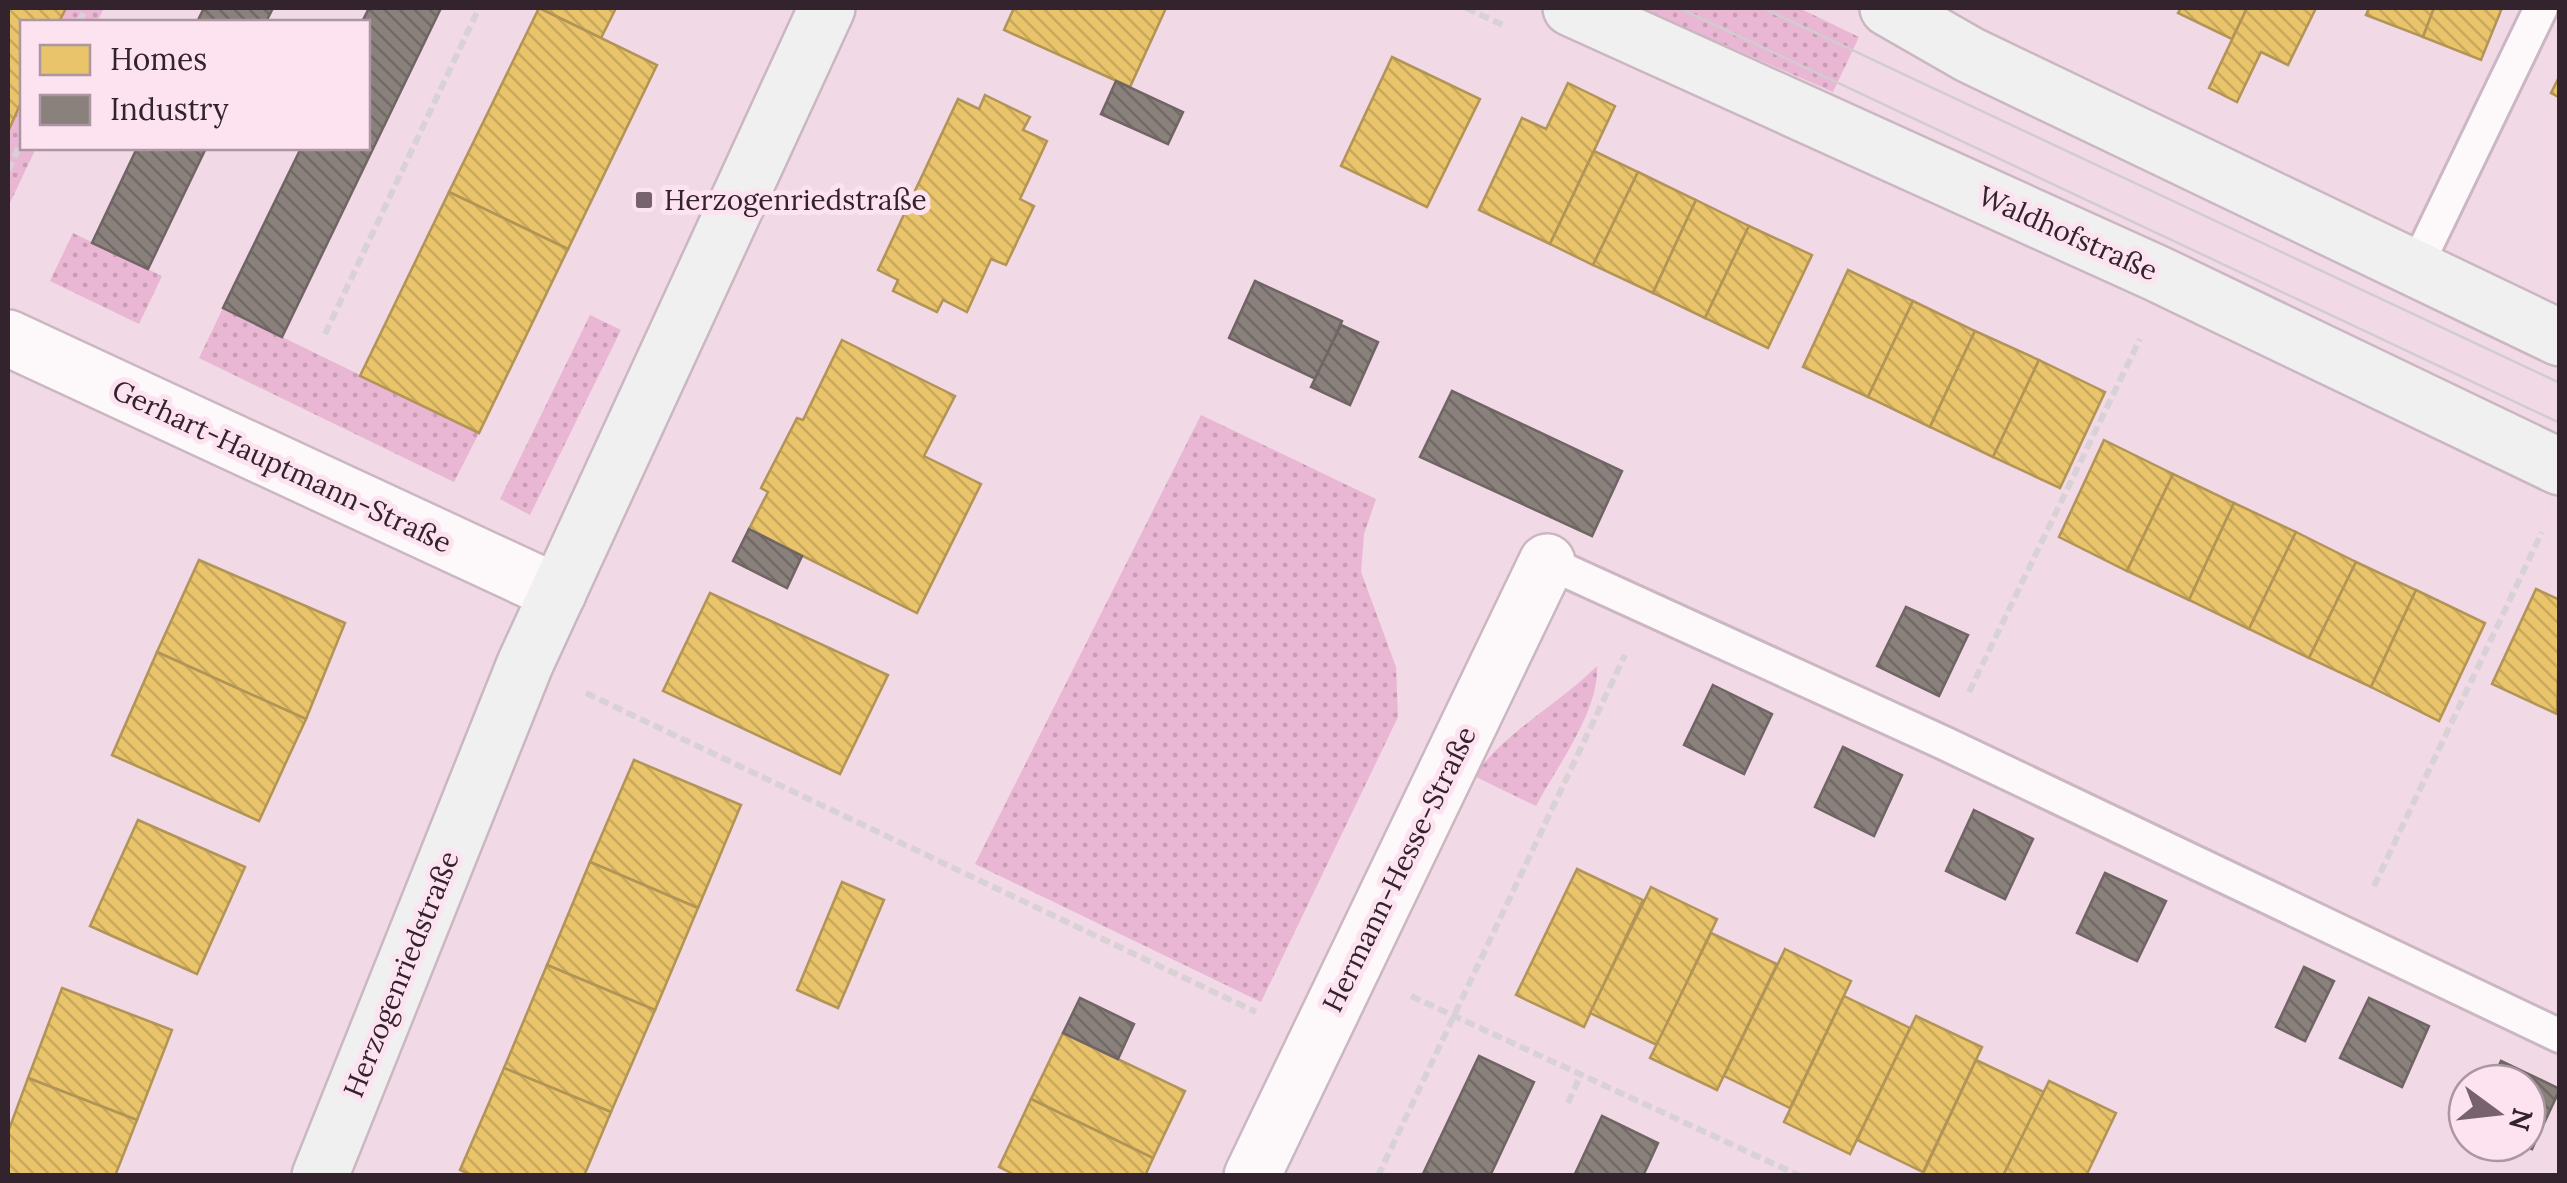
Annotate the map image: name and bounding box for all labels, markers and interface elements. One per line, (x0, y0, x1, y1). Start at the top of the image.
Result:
legend (20, 20, 370, 150)
text: Homes (110, 40, 207, 78)
text: Industry (110, 90, 229, 129)
street label: Waldhofstraße (1973, 177, 2163, 289)
place label: Herzogenriedstraße (664, 182, 927, 218)
marker: Herzogenriedstraße (633, 189, 655, 211)
street label: Gerhart-Hauptmann-Straße (107, 371, 457, 561)
street label: Hermann-Hesse-Straße (1314, 720, 1484, 1018)
street label: Herzogenriedstraße (335, 845, 467, 1103)
north arrow (2447, 1063, 2547, 1163)
text: N (2501, 1104, 2541, 1135)

